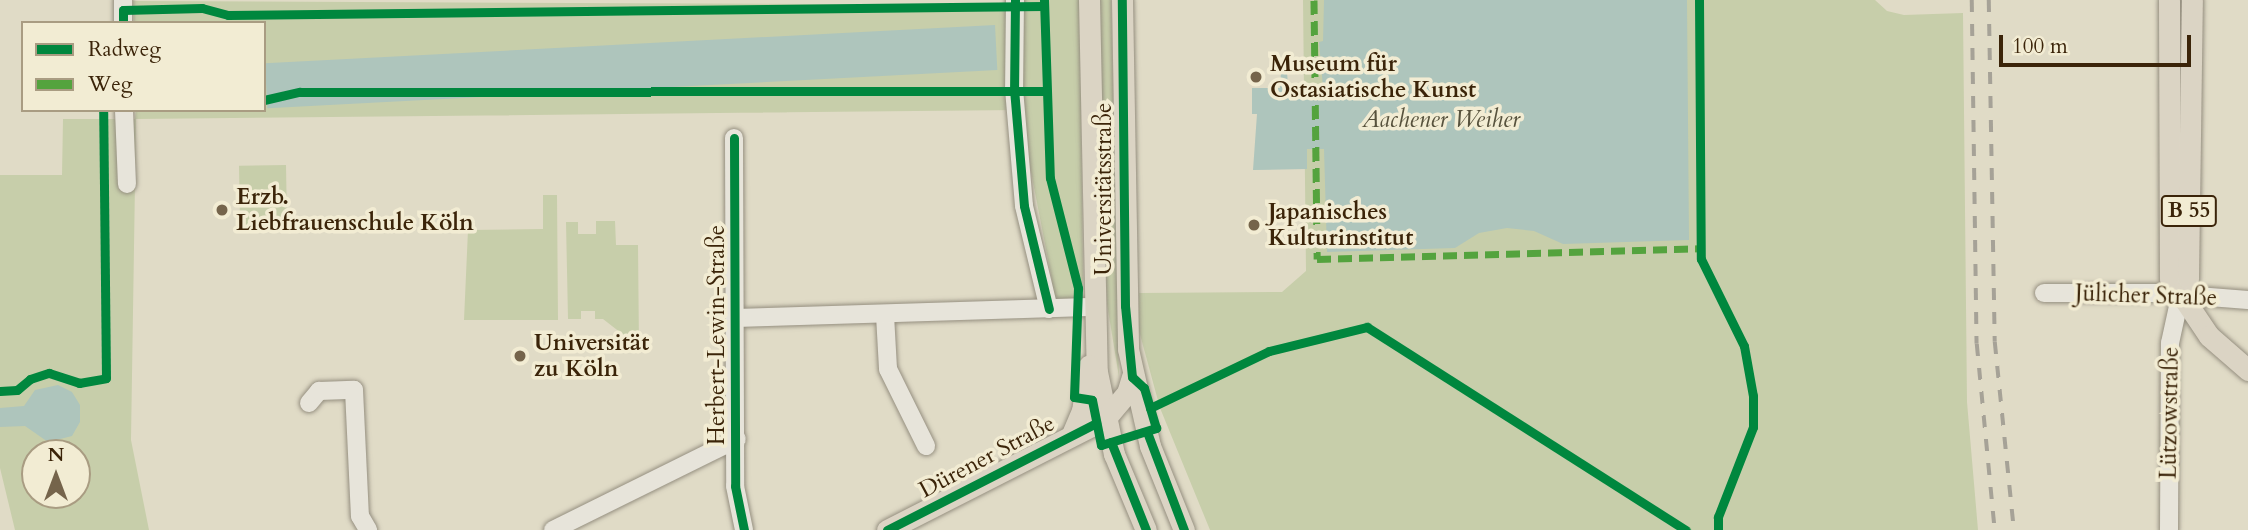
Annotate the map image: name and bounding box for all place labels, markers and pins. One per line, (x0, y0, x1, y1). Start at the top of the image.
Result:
place label: Museum für Ostasiatische Kunst (1270, 50, 1476, 104)
marker: Museum für Ostasiatische Kunst (1248, 69, 1264, 85)
place label: Erzb. Liebfrauenschule Köln (236, 183, 474, 237)
place label: Japanisches Kulturinstitut (1268, 198, 1413, 252)
marker: Erzb. Liebfrauenschule Köln (214, 202, 230, 218)
marker: Japanisches Kulturinstitut (1246, 217, 1262, 233)
place label: Universität zu Köln (534, 329, 649, 383)
marker: Universität zu Köln (512, 348, 528, 364)

